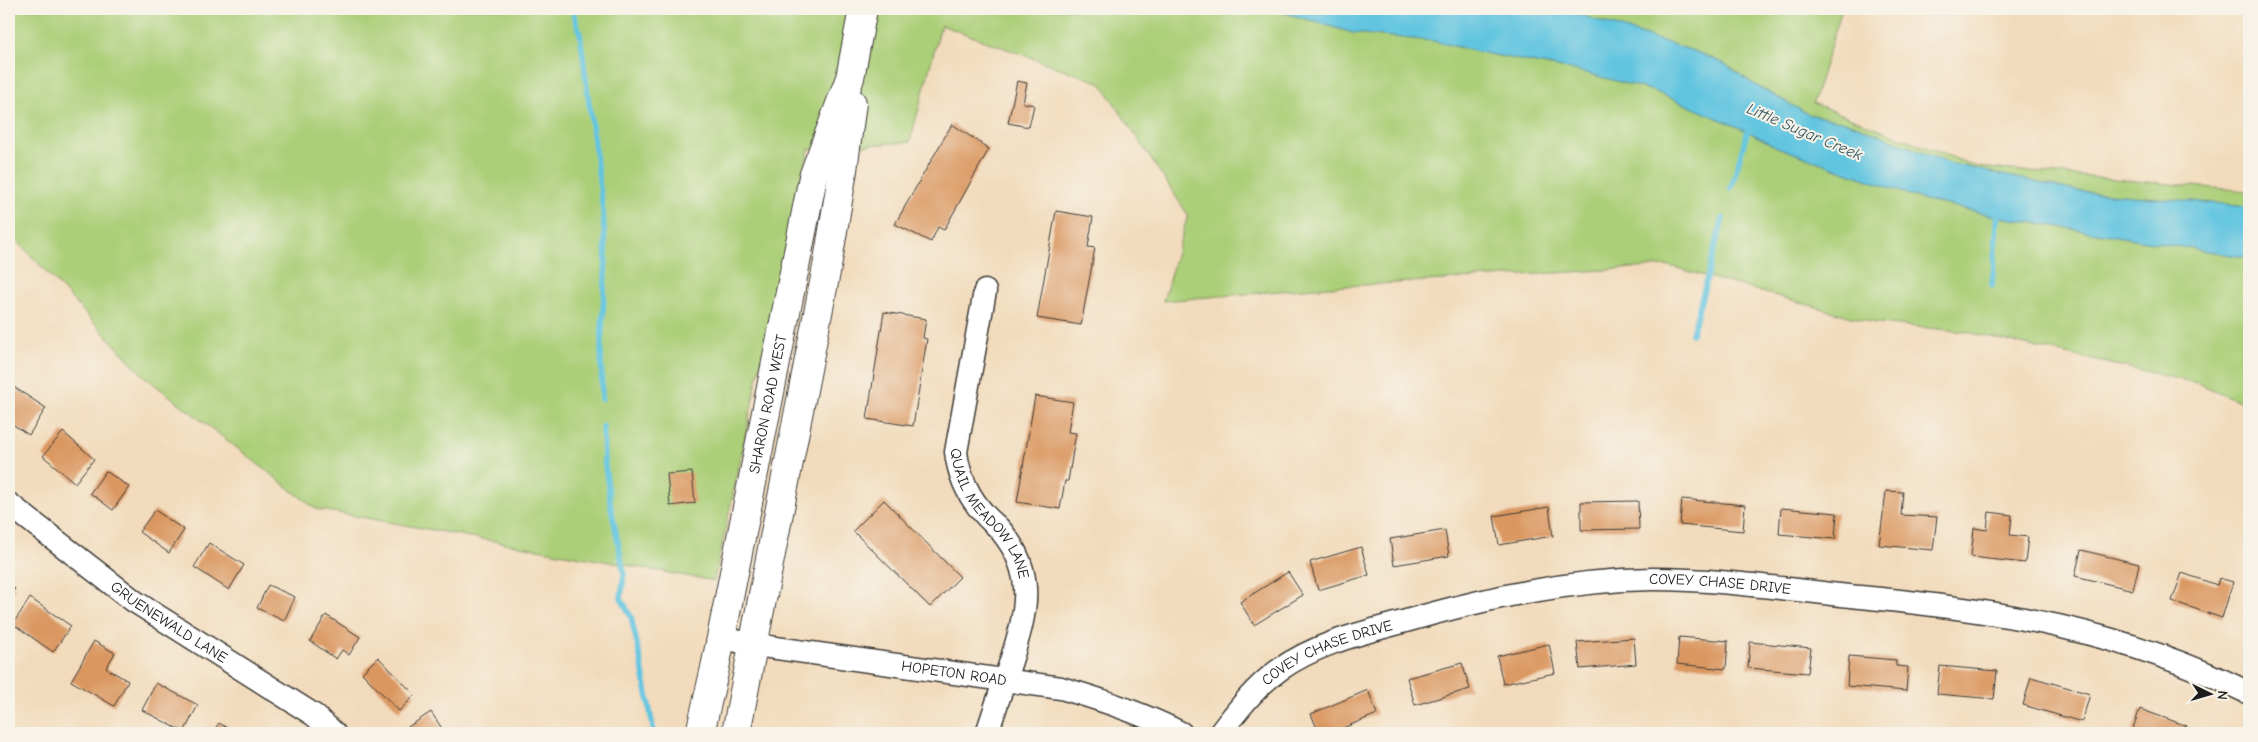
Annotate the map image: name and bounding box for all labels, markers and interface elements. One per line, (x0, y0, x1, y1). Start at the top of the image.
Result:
water label: Little Sugar Creek (1744, 100, 1865, 164)
street label: SHARON ROAD WEST (745, 333, 790, 475)
street label: QUAIL MEADOW LANE (947, 447, 1033, 580)
street label: COVEY CHASE DRIVE (1649, 570, 1792, 598)
street label: GRUENEWALD LANE (107, 577, 231, 667)
street label: COVEY CHASE DRIVE (1258, 616, 1394, 689)
street label: HOPETON ROAD (900, 657, 1008, 689)
north arrow (2186, 670, 2236, 720)
text: N (2214, 690, 2231, 700)

